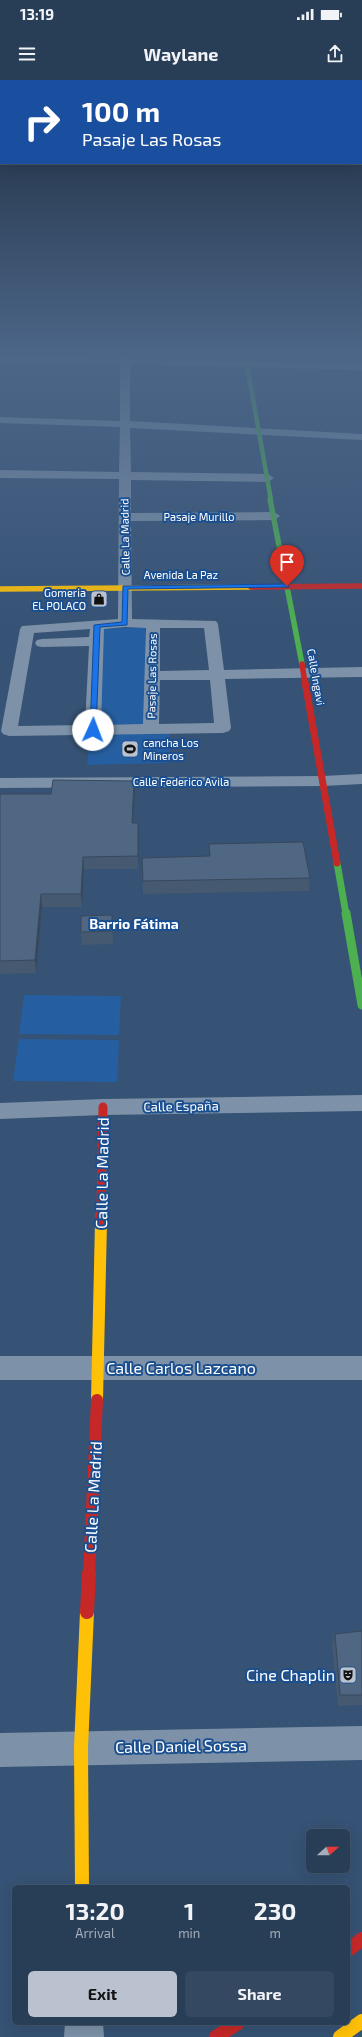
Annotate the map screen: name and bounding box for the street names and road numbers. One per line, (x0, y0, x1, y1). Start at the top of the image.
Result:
street label: Calle La Madrid (117, 499, 132, 576)
street label: Pasaje Murillo (163, 510, 235, 524)
street label: Avenida La Paz (144, 568, 219, 581)
street label: Pasaje Las Rosas (144, 633, 160, 719)
street label: Calle Ingavi (305, 648, 328, 706)
street label: Calle Federico Avila (133, 775, 229, 788)
street label: Calle España (143, 1097, 219, 1115)
street label: Calle La Madrid (91, 1117, 112, 1229)
street label: Calle Carlos Lazcano (106, 1358, 256, 1377)
street label: Calle La Madrid (80, 1441, 105, 1553)
street label: Calle Daniel Sossa (115, 1735, 247, 1756)

